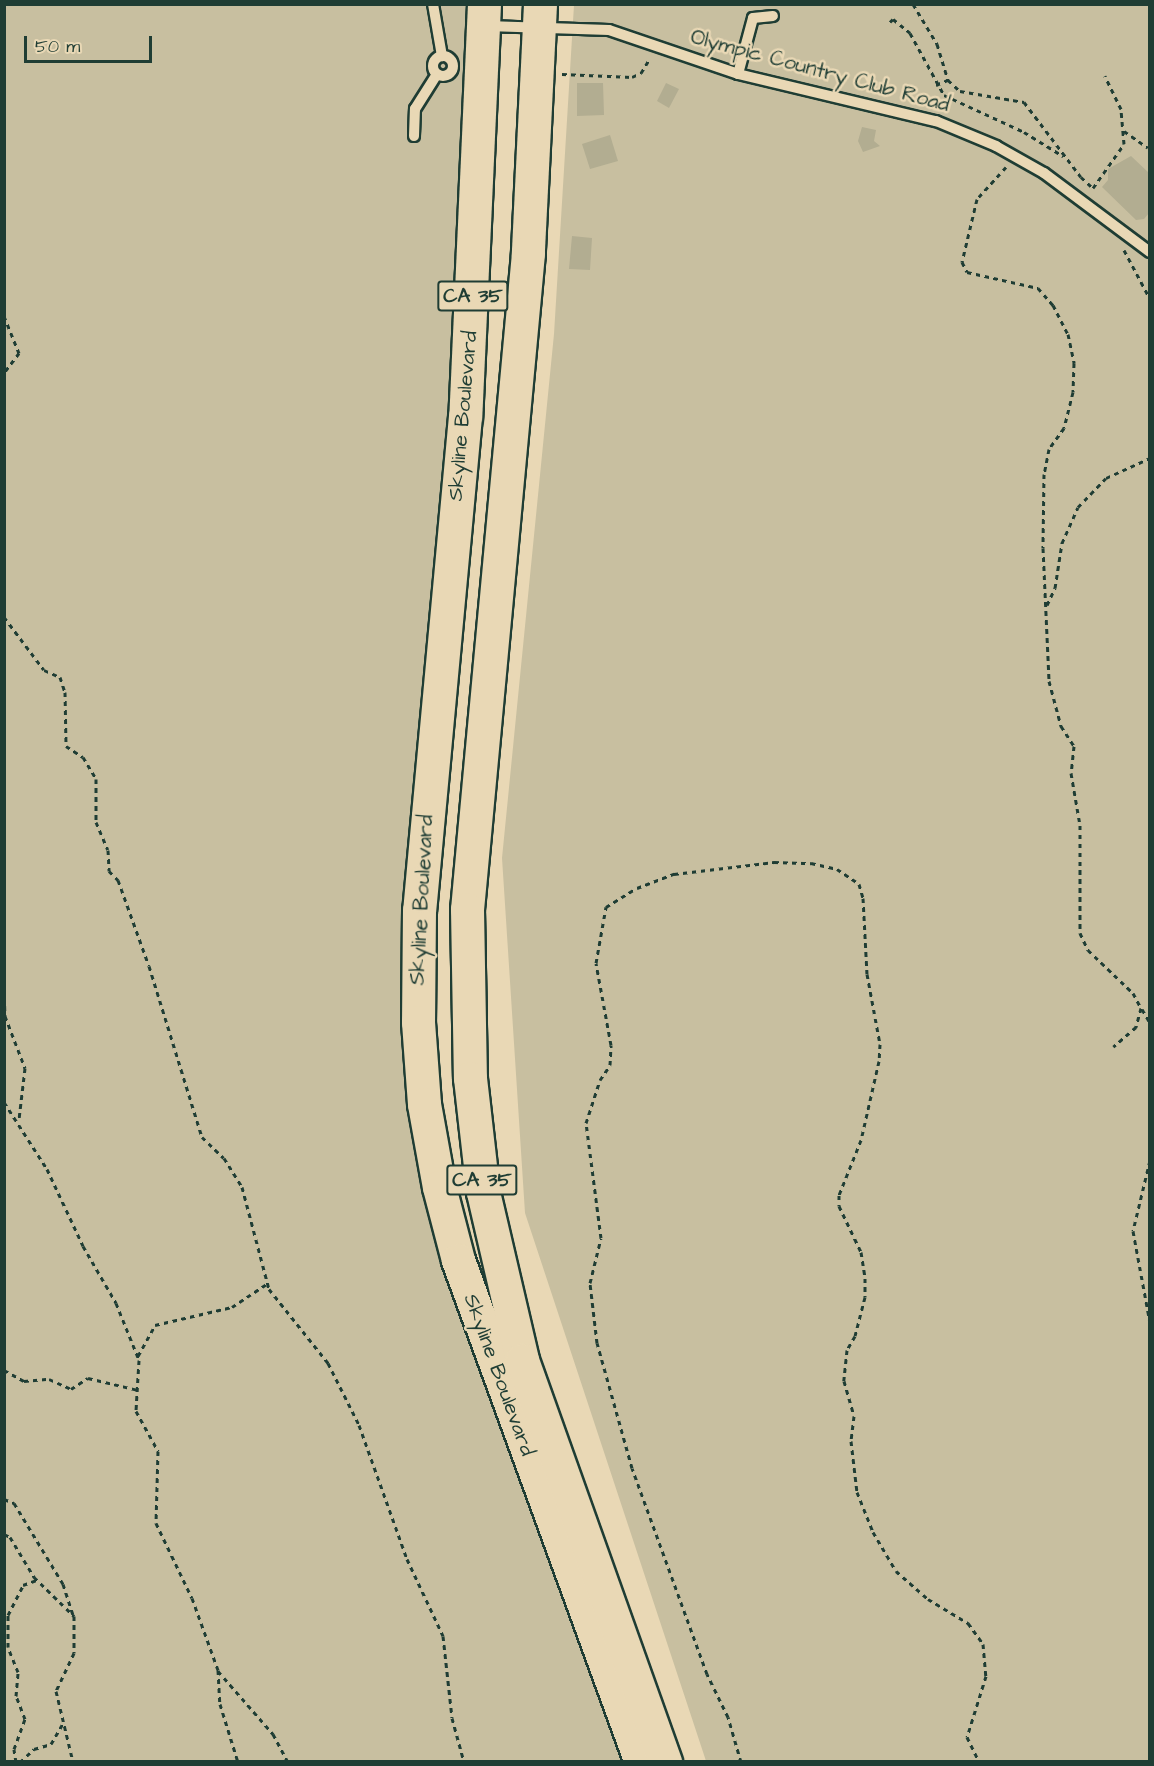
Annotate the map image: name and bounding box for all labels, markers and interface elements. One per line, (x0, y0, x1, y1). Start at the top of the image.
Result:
scale bar (27, 24, 154, 62)
street label: Olympic Country Club Road (688, 24, 952, 118)
text: 50 m (35, 34, 80, 59)
road number: CA 35 (437, 279, 509, 313)
street label: Skyline Boulevard (443, 330, 483, 502)
street label: Skyline Boulevard (405, 814, 439, 986)
road number: CA 35 (446, 1163, 518, 1197)
street label: Skyline Boulevard (458, 1291, 540, 1459)

